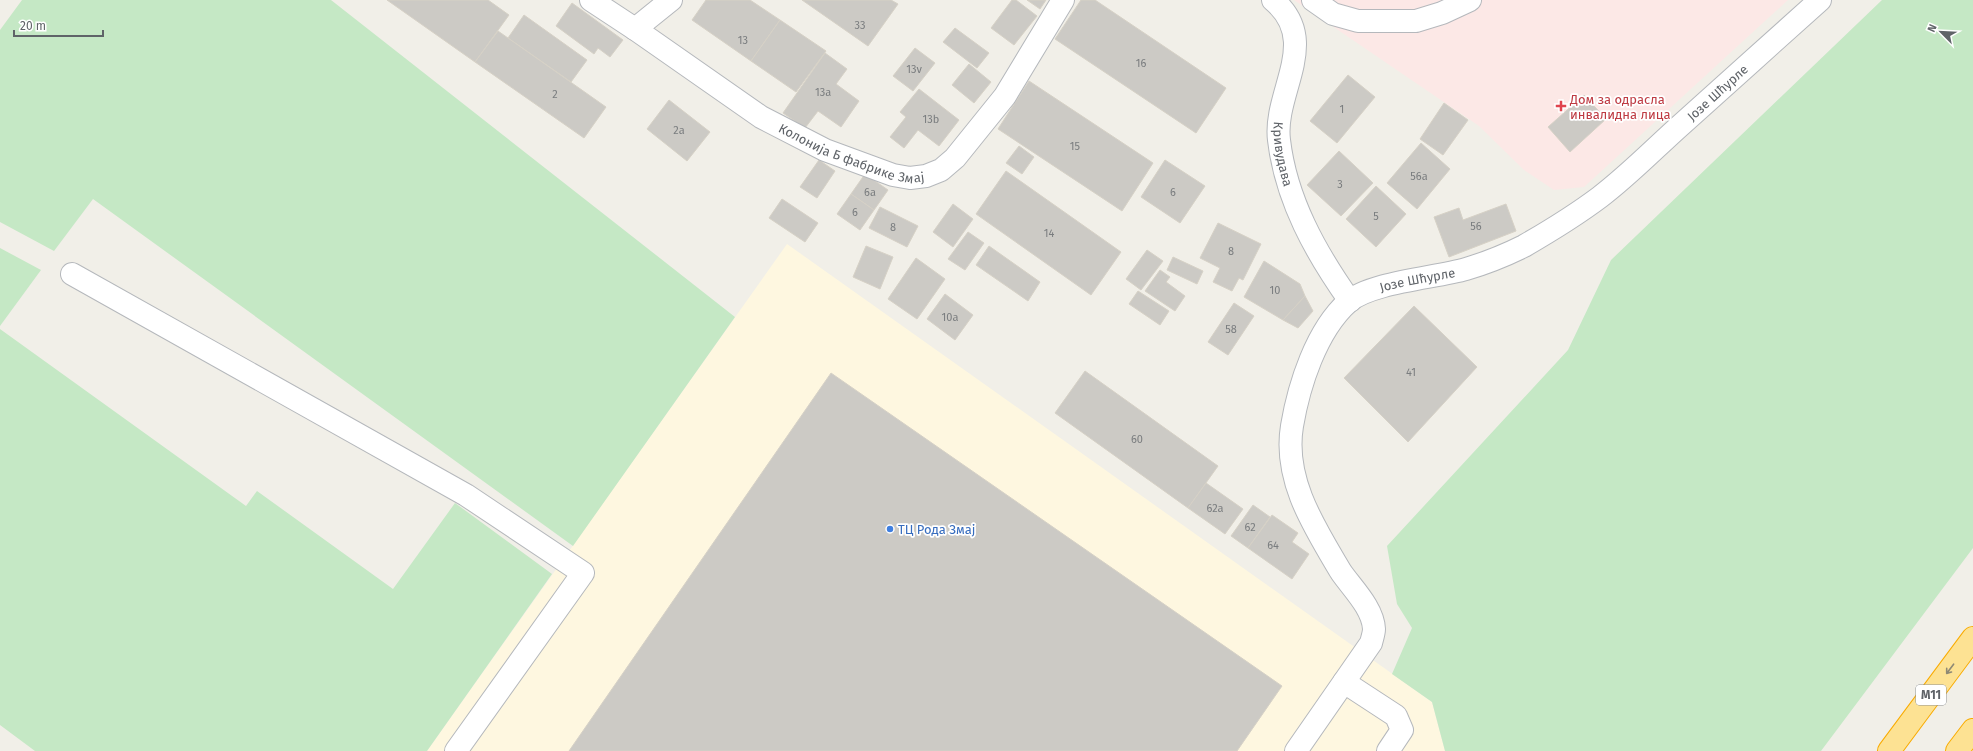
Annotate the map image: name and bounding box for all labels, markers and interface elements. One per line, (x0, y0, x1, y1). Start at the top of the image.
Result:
scale bar (14, 12, 103, 38)
north arrow (1921, 12, 1961, 52)
text: 20 m (20, 19, 46, 33)
house number: 33 (855, 19, 865, 32)
text: N (1925, 22, 1940, 34)
house number: 13 (738, 34, 748, 47)
house number: 16 (1136, 57, 1146, 70)
street label: Јозе Шћурле (1684, 61, 1751, 124)
house number: 13v (906, 63, 922, 76)
house number: 13a (815, 86, 831, 99)
house number: 2 (552, 88, 558, 101)
place label: Дом за одрасла инвалидна лица (1569, 92, 1671, 122)
marker: Дом за одрасла инвалидна лица (1555, 100, 1567, 112)
house number: 1 (1340, 103, 1344, 116)
house number: 13b (923, 113, 939, 126)
street label: Колонија Б фабрике Змај (776, 120, 925, 186)
street label: Кривудава (1271, 121, 1296, 188)
house number: 2a (673, 124, 685, 137)
house number: 15 (1070, 140, 1081, 153)
house number: 56a (1410, 170, 1428, 183)
house number: 3 (1337, 178, 1343, 191)
house number: 6a (864, 186, 876, 199)
house number: 6 (1170, 186, 1176, 199)
house number: 6 (852, 206, 858, 219)
house number: 5 (1373, 210, 1379, 223)
house number: 56 (1470, 220, 1482, 233)
house number: 8 (890, 221, 896, 234)
house number: 14 (1044, 227, 1054, 240)
house number: 8 (1228, 245, 1234, 258)
street label: Јозе Шћурле (1378, 264, 1456, 294)
house number: 10 (1270, 284, 1280, 297)
house number: 10a (942, 311, 958, 324)
house number: 58 (1225, 323, 1237, 336)
house number: 41 (1406, 366, 1416, 379)
house number: 60 (1131, 433, 1143, 446)
house number: 62a (1206, 502, 1224, 515)
house number: 62 (1244, 521, 1256, 534)
place label: ТЦ Рода Змај (898, 522, 975, 537)
marker: ТЦ Рода Змај (885, 524, 895, 534)
house number: 64 (1267, 539, 1279, 552)
one-way arrow (1945, 664, 1954, 675)
road number: M11 (1916, 685, 1946, 705)

